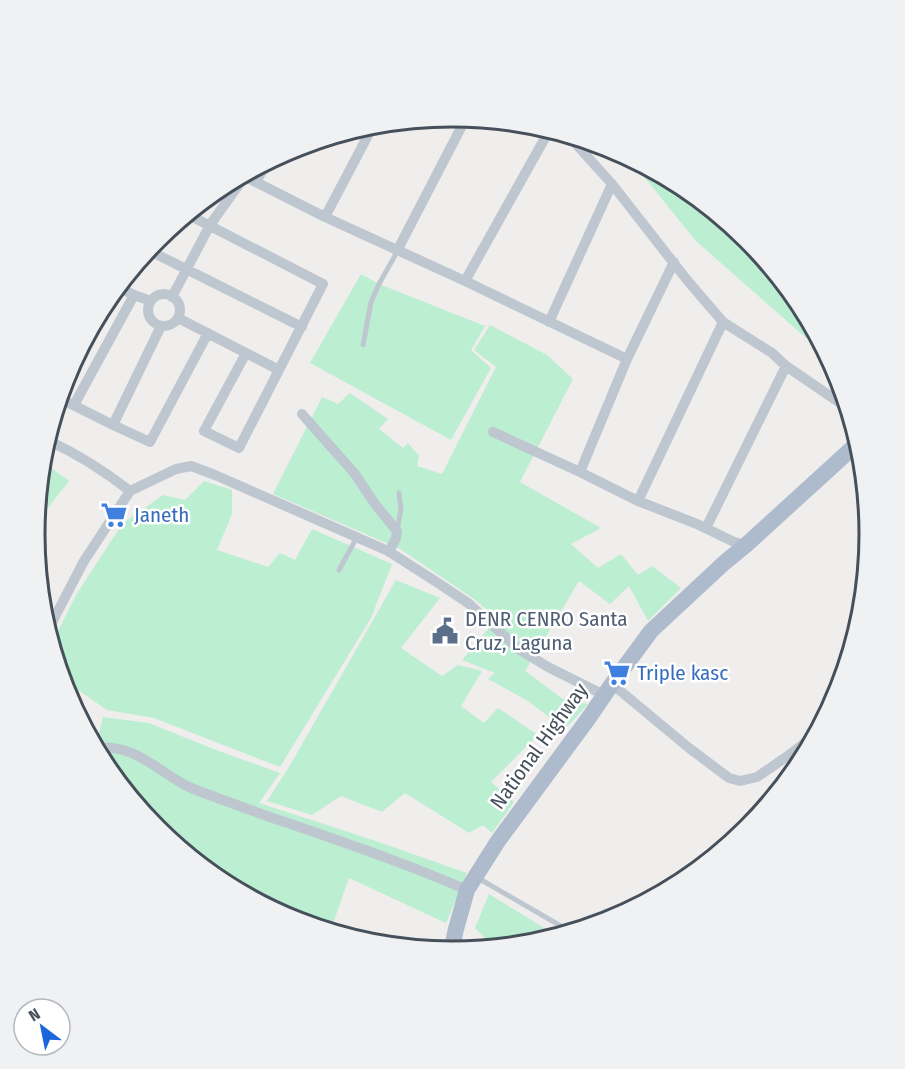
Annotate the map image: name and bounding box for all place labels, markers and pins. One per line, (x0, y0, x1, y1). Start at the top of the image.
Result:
supermarket icon: Janeth (99, 500, 129, 530)
place label: Janeth (134, 502, 189, 528)
place label: DENR CENRO Santa Cruz, Laguna (465, 606, 628, 656)
public building icon: DENR CENRO Santa Cruz, Laguna (430, 616, 460, 646)
supermarket icon: Triple kasc (602, 658, 632, 688)
place label: Triple kasc (637, 660, 728, 686)

